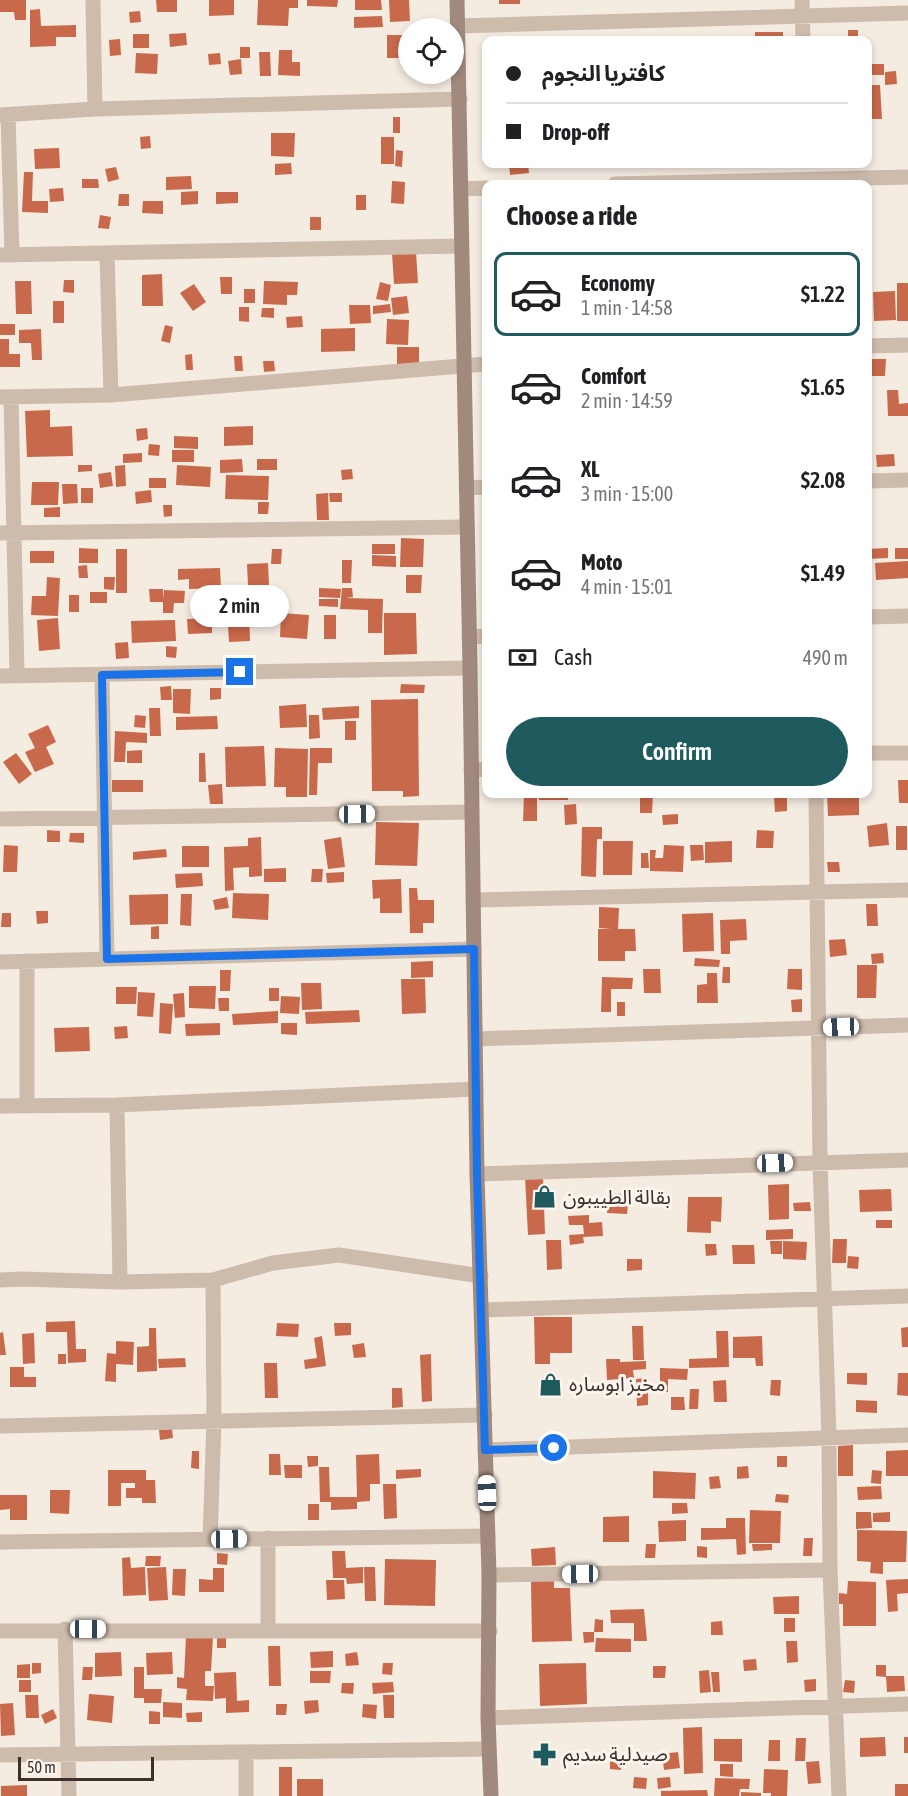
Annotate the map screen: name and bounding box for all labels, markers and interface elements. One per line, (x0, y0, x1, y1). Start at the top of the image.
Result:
map controls (398, 18, 464, 84)
button: locate (398, 18, 464, 84)
text: كافتريا النجوم (542, 60, 665, 86)
text: Drop-off (542, 119, 609, 145)
text: Choose a ride (506, 200, 638, 231)
icon: car (509, 267, 563, 321)
text: Economy (581, 270, 655, 296)
text: $1.22 (801, 281, 845, 307)
text: 1 min · 14:58 (581, 296, 673, 319)
icon: car (509, 360, 563, 414)
text: Comfort (581, 363, 646, 389)
text: $1.65 (801, 374, 845, 400)
text: 2 min · 14:59 (581, 389, 673, 412)
icon: car (509, 453, 563, 507)
text: XL (581, 456, 599, 482)
text: $2.08 (801, 467, 845, 493)
text: 3 min · 15:00 (581, 482, 673, 505)
icon: car (509, 546, 563, 600)
text: Moto (581, 549, 623, 575)
text: $1.49 (801, 560, 845, 586)
text: 4 min · 15:01 (581, 575, 673, 598)
callout: 2 min (190, 585, 290, 627)
text: 2 min (219, 594, 260, 617)
icon: cash (506, 641, 539, 674)
text: Cash (554, 644, 593, 670)
text: 490 m (803, 646, 848, 669)
route end (226, 658, 253, 685)
button: Confirm (506, 717, 848, 786)
car (339, 805, 375, 823)
car (823, 1017, 859, 1037)
car (757, 1153, 793, 1173)
shop icon: بقالة الطييبون (532, 1184, 558, 1210)
place label: بقالة الطييبون (563, 1185, 671, 1209)
shop icon: مخبز ابوساره (538, 1371, 564, 1397)
place label: مخبز ابوساره (569, 1372, 665, 1396)
route start (540, 1434, 567, 1461)
car (477, 1475, 497, 1511)
car (211, 1530, 247, 1548)
car (562, 1565, 598, 1583)
car (70, 1620, 106, 1638)
pharmacy icon: صيدلية سديم (532, 1741, 558, 1767)
place label: صيدلية سديم (563, 1742, 668, 1769)
scale bar (18, 1754, 154, 1782)
text: 50 m (27, 1758, 56, 1776)

